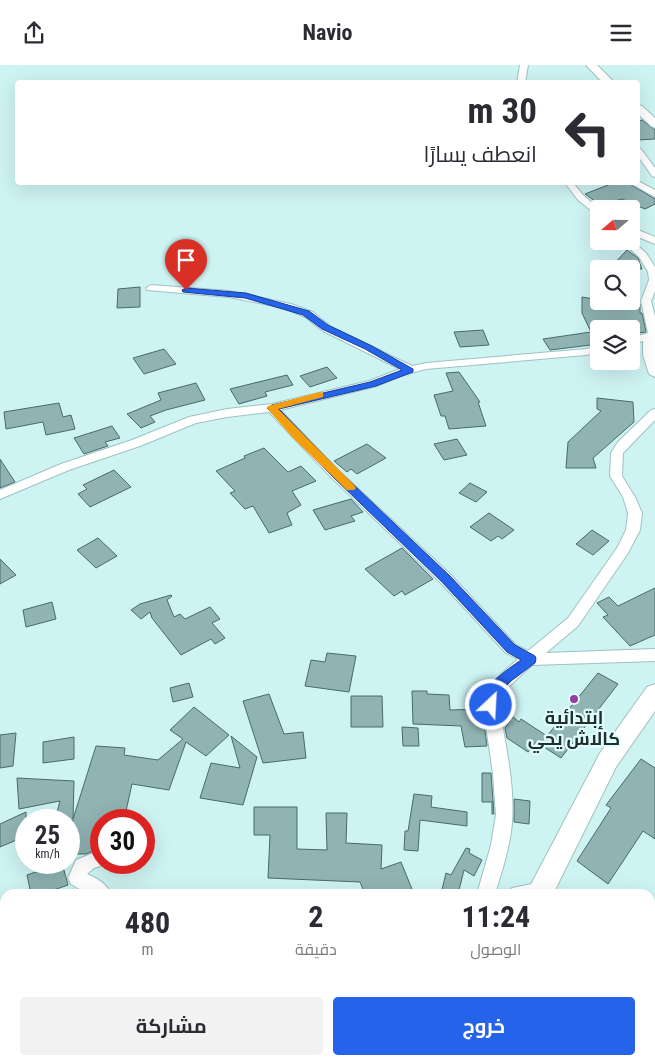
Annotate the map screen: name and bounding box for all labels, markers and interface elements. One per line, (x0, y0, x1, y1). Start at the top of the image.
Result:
icon: share (20, 19, 48, 47)
icon: menu (607, 19, 635, 47)
text: Navio (302, 20, 353, 45)
text: 30 m (468, 91, 537, 132)
icon: left (555, 100, 620, 165)
text: انعطف يسارًا (423, 142, 537, 167)
north arrow (590, 200, 640, 250)
map controls (590, 200, 640, 370)
pin (165, 239, 207, 290)
icon: arrive (172, 246, 200, 274)
button: search (590, 260, 640, 310)
button: layers (590, 320, 640, 370)
position arrow (464, 678, 516, 730)
marker: إبتدائية كالاش يحي (568, 693, 580, 705)
place label: إبتدائية كالاش يحي (528, 707, 620, 754)
speed limit sign: 30 (90, 809, 155, 874)
text: 25 (35, 821, 60, 850)
text: km/h (35, 847, 60, 861)
text: 2 (308, 899, 323, 934)
text: 11:24 (461, 899, 530, 934)
text: 480 (125, 905, 170, 940)
text: m (142, 940, 154, 959)
text: دقيقة (295, 940, 337, 959)
text: الوصول (470, 940, 521, 959)
button: مشاركة (20, 997, 323, 1055)
button: خروج (333, 997, 635, 1055)

